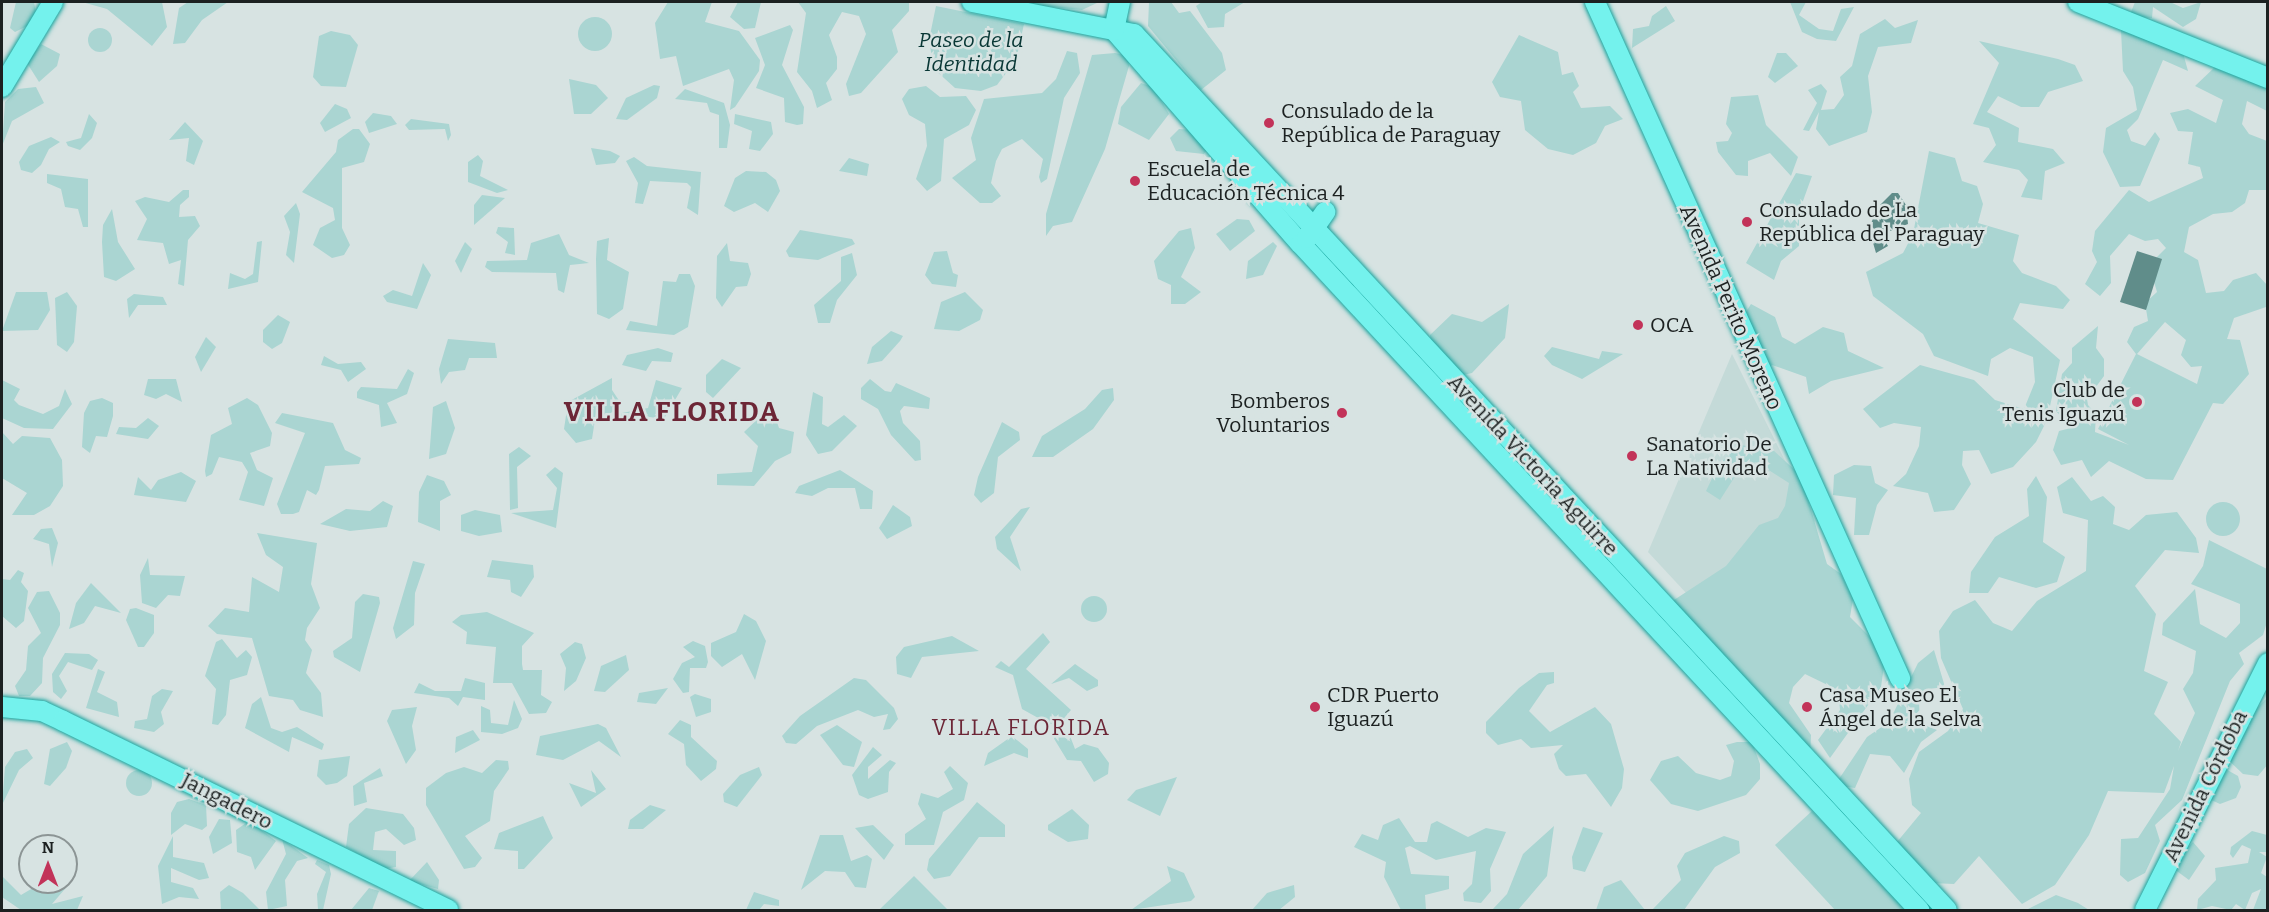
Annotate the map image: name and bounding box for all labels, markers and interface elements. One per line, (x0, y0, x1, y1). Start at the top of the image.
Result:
park label: Paseo de la Identidad (918, 27, 1024, 77)
place label: Consulado de la República de Paraguay (1281, 98, 1500, 148)
marker: Consulado de la República de Paraguay (1262, 116, 1276, 130)
place label: Escuela de Educación Técnica 4 (1147, 156, 1345, 206)
marker: Escuela de Educación Técnica 4 (1128, 174, 1142, 188)
place label: Consulado de La República del Paraguay (1759, 197, 1984, 247)
street label: Avenida Perito Moreno (1674, 200, 1788, 414)
marker: Consulado de La República del Paraguay (1740, 215, 1754, 229)
place label: OCA (1650, 312, 1693, 338)
marker: OCA (1631, 318, 1645, 332)
street label: Avenida Victoria Aguirre (1442, 369, 1624, 561)
place label: Club de Tenis Iguazú (2002, 377, 2125, 427)
place label: Bomberos Voluntarios (1216, 388, 1330, 438)
marker: Club de Tenis Iguazú (2130, 395, 2144, 409)
district label: VILLA FLORIDA (564, 397, 780, 429)
marker: Bomberos Voluntarios (1335, 406, 1349, 420)
place label: Sanatorio De La Natividad (1646, 431, 1772, 481)
marker: Sanatorio De La Natividad (1623, 447, 1641, 465)
place label: CDR Puerto Iguazú (1327, 682, 1439, 732)
place label: Casa Museo El Ángel de la Selva (1819, 682, 1981, 732)
marker: CDR Puerto Iguazú (1308, 700, 1322, 714)
marker: Casa Museo El Ángel de la Selva (1800, 700, 1814, 714)
street label: Avenida Córdoba (2157, 706, 2253, 866)
district label: VILLA FLORIDA (932, 715, 1110, 741)
street label: Jangadero (177, 767, 277, 835)
north arrow (18, 834, 78, 894)
text: N (42, 838, 54, 857)

